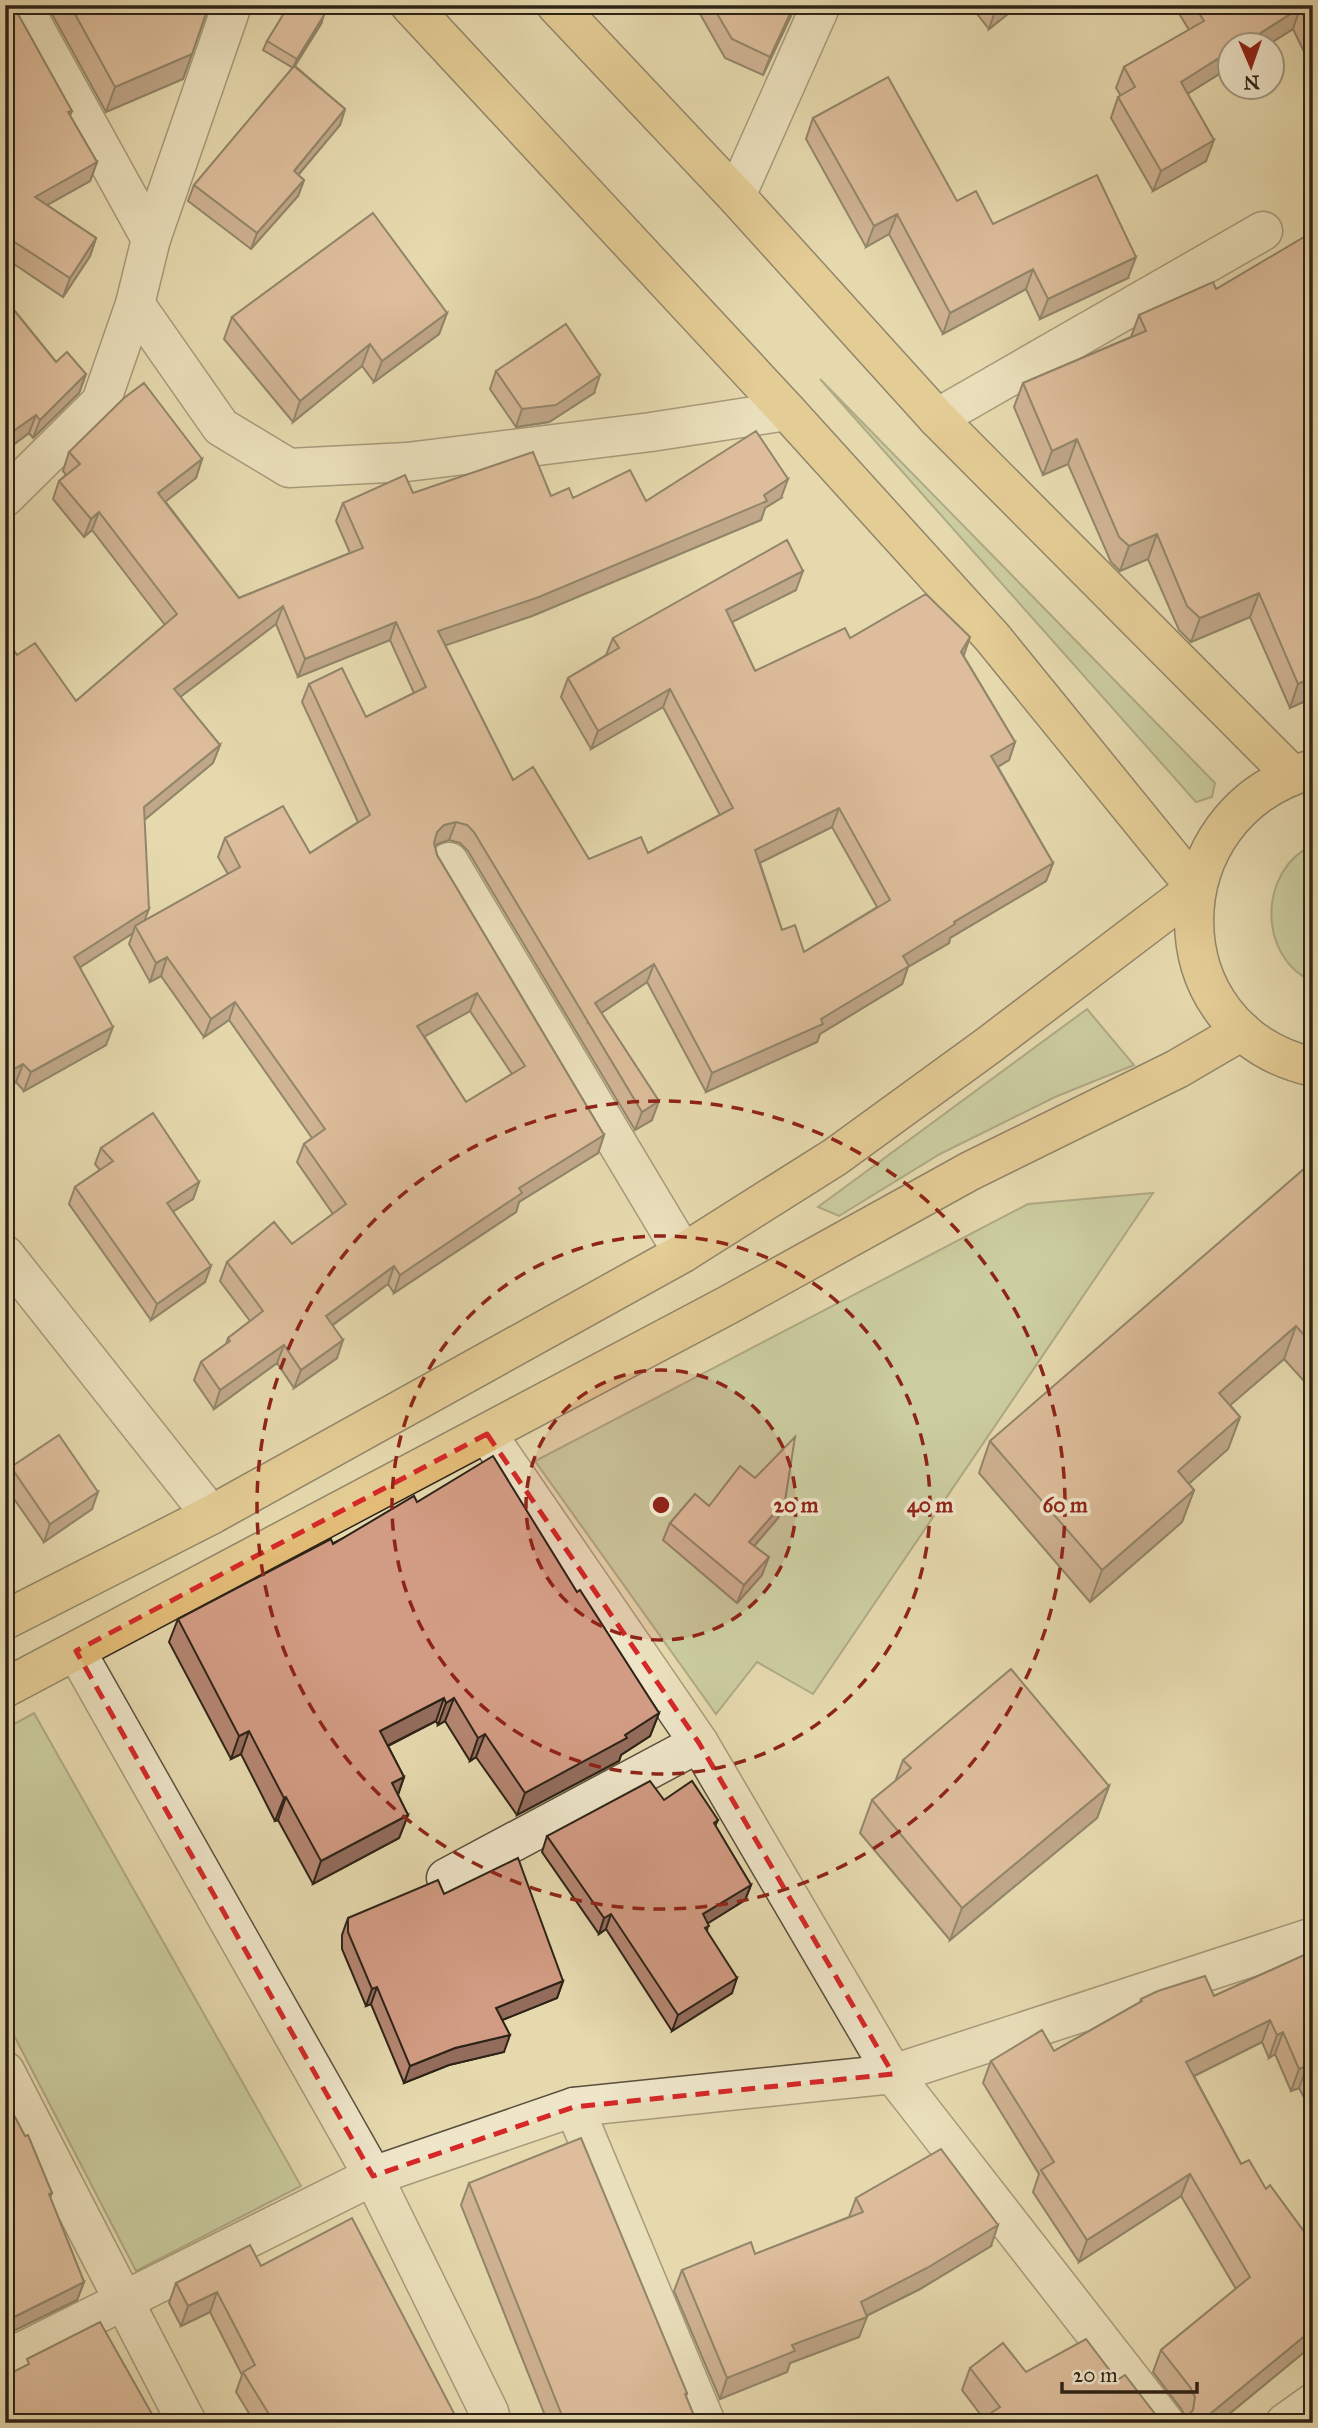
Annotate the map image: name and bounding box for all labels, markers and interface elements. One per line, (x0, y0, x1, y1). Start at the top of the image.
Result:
north arrow (1216, 32, 1286, 102)
text: N (1243, 71, 1260, 94)
text: 20 m (774, 1492, 819, 1518)
text: 40 m (907, 1492, 953, 1518)
text: 60 m (1042, 1492, 1088, 1518)
centre of rings (649, 1493, 673, 1517)
scale bar (1062, 2351, 1197, 2395)
text: 20 m (1073, 2362, 1118, 2388)

